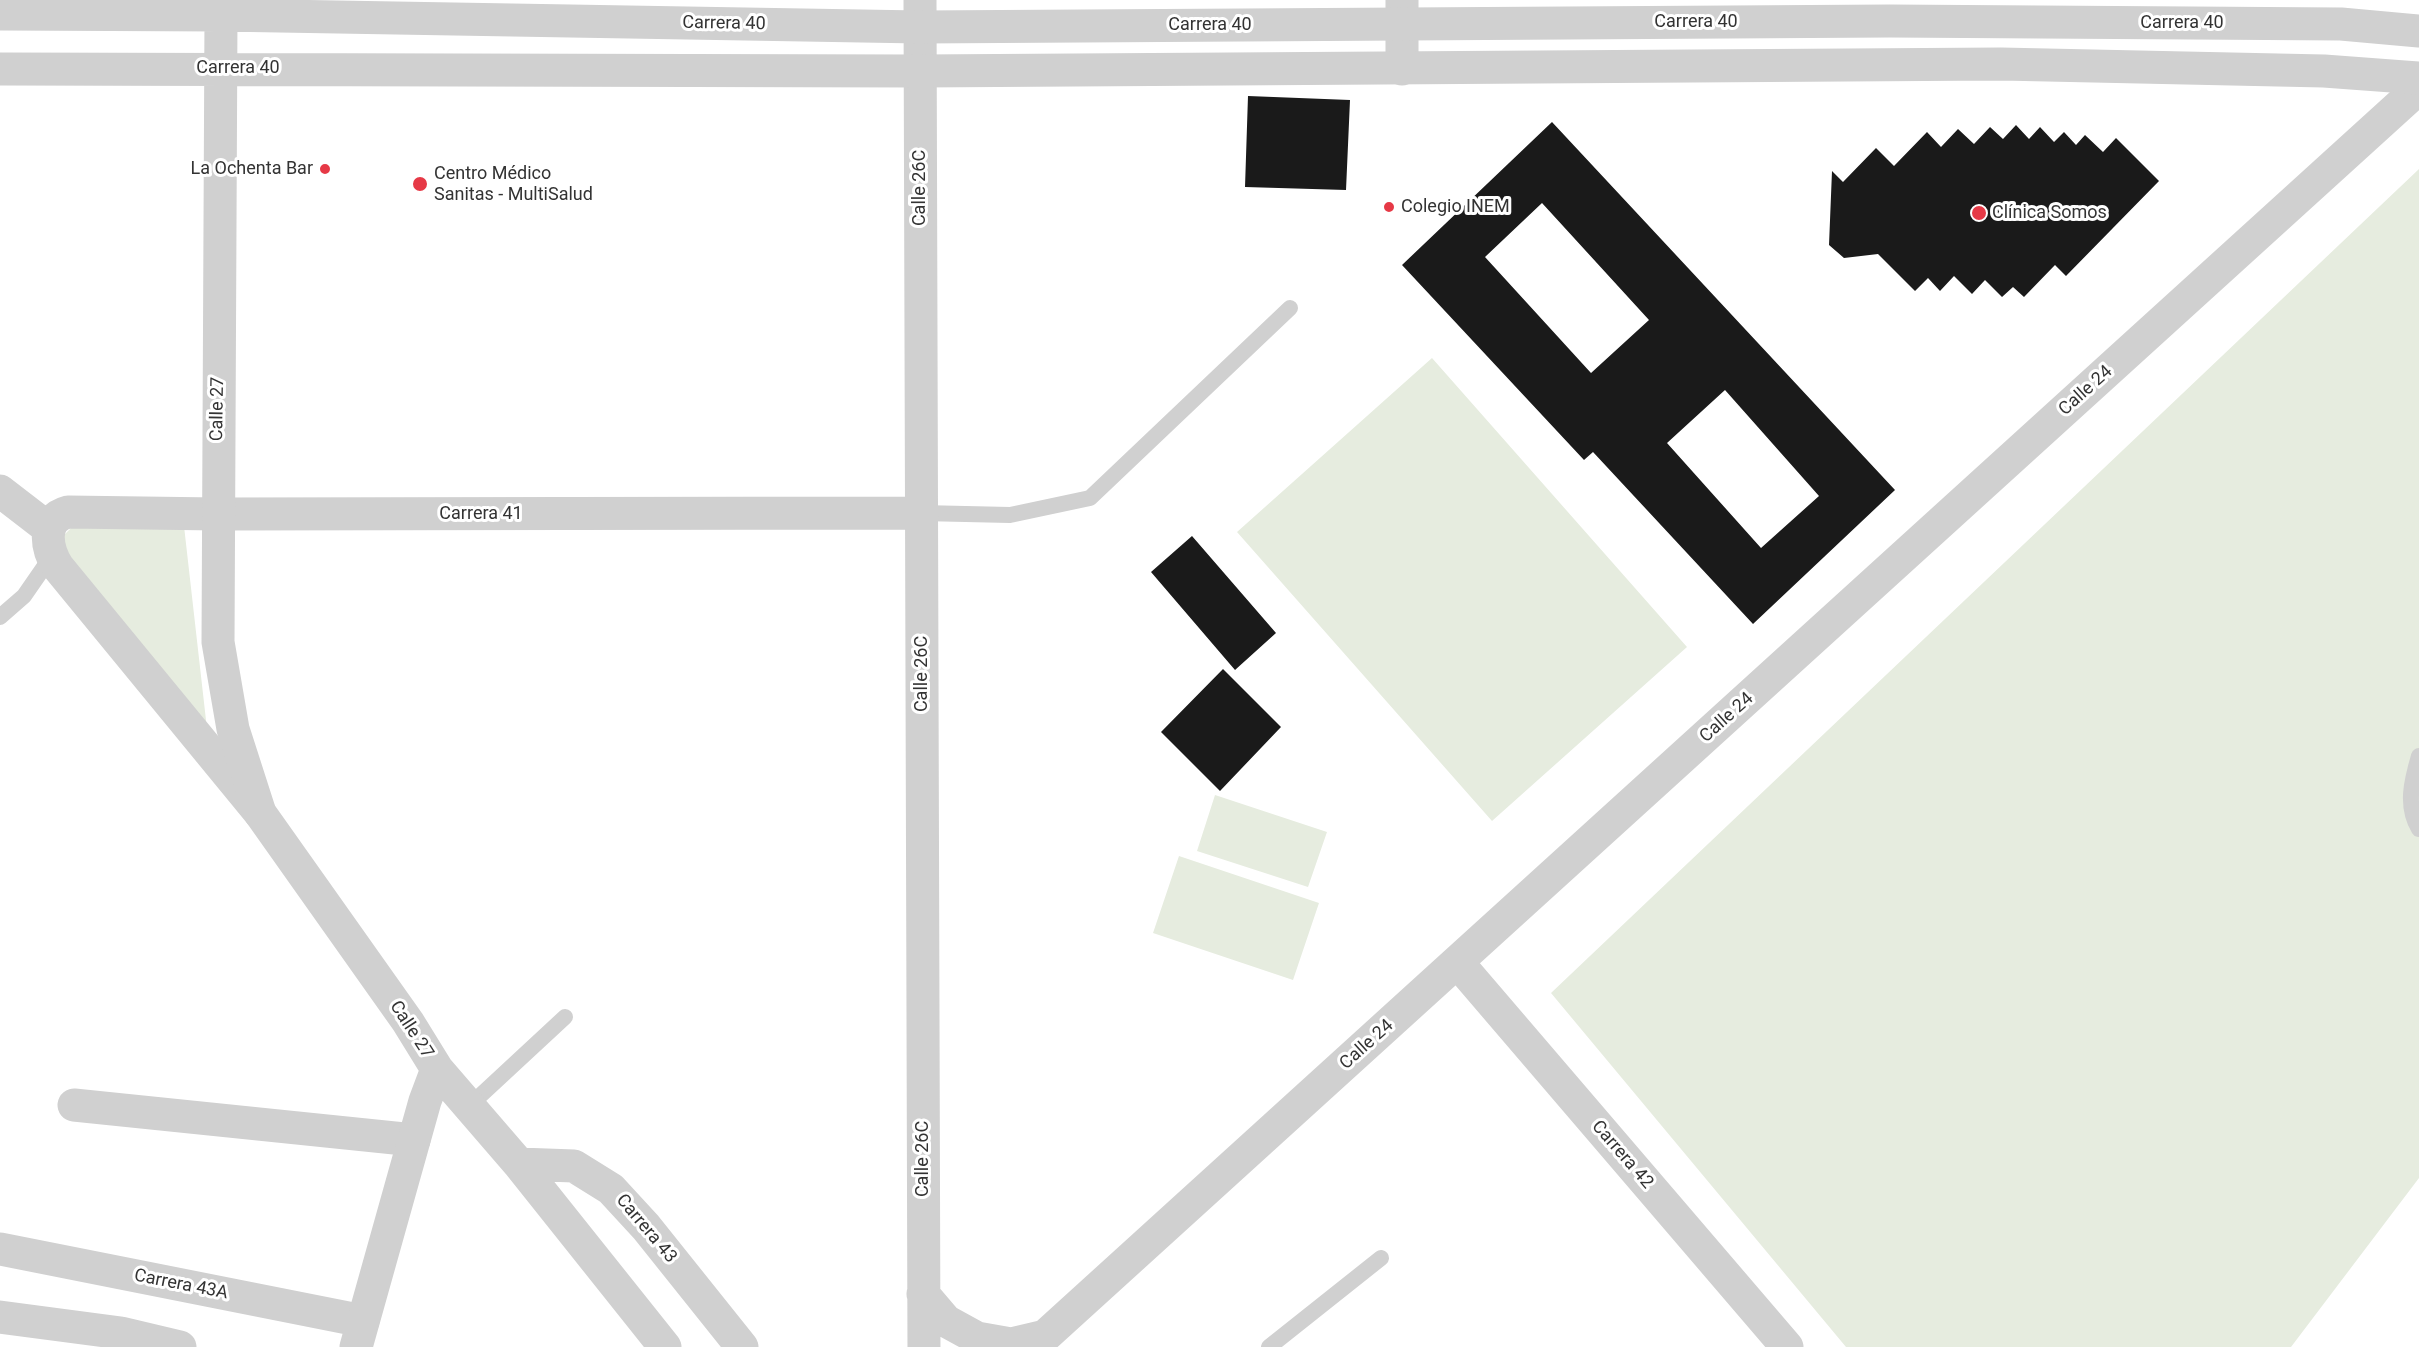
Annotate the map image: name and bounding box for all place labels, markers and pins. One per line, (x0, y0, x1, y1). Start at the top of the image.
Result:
place label: La Ochenta Bar (191, 158, 313, 180)
marker: La Ochenta Bar (318, 162, 332, 176)
place label: Centro Médico Sanitas - MultiSalud (434, 163, 593, 206)
marker: Centro Médico Sanitas - MultiSalud (411, 175, 429, 193)
place label: Colegio INEM (1401, 196, 1510, 218)
marker: Colegio INEM (1382, 200, 1396, 214)
place label: Clínica Somos (1992, 202, 2107, 224)
marker: Clínica Somos (1970, 204, 1988, 222)

